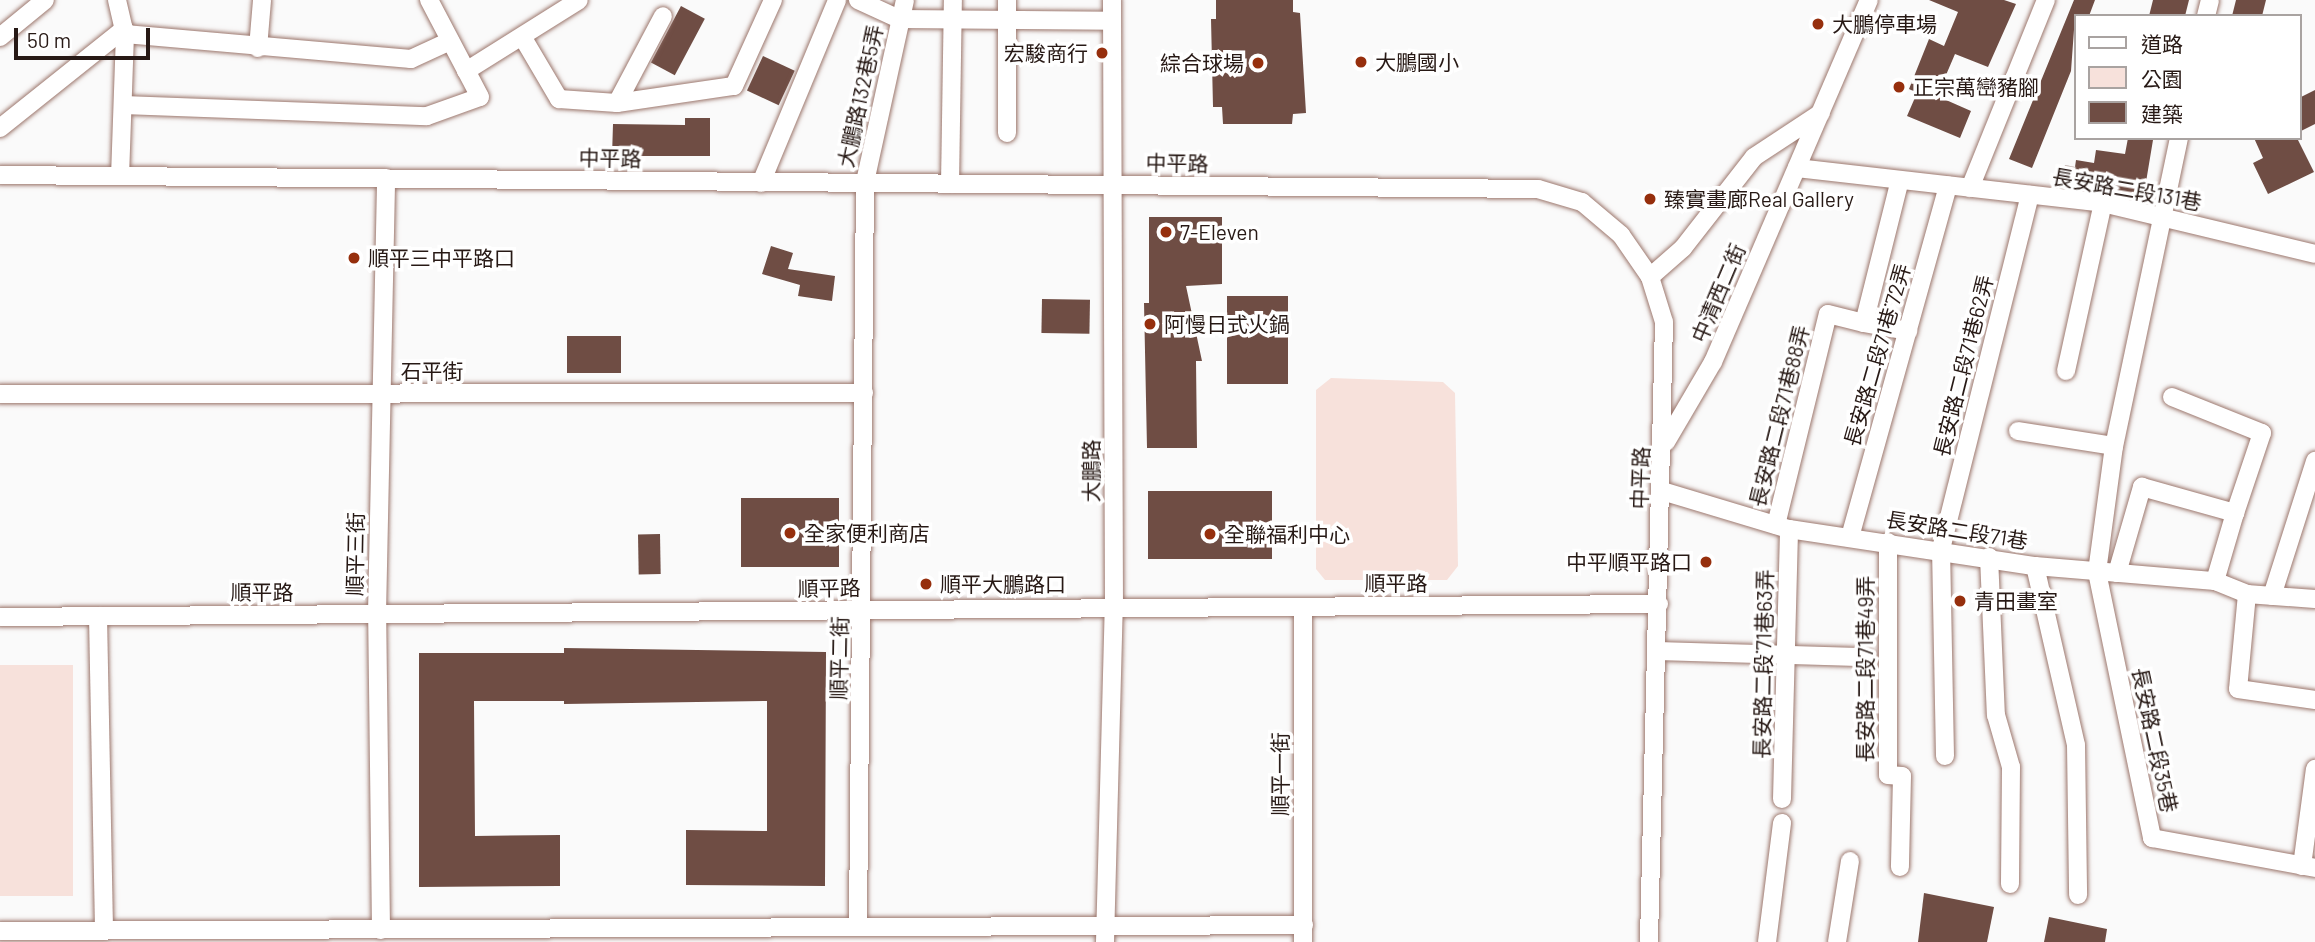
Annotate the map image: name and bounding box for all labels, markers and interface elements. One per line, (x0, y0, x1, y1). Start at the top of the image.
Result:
place label: 大鵬停車場 (1832, 11, 1937, 37)
scale bar (18, 14, 154, 58)
legend (2074, 14, 2301, 140)
marker: 大鵬停車場 (1810, 16, 1826, 32)
street label: 大鵬路132巷5弄 (833, 22, 887, 170)
text: 50 m (27, 27, 71, 52)
text: 道路 (2141, 31, 2183, 56)
place label: 宏駿商行 (1004, 40, 1088, 66)
marker: 宏駿商行 (1094, 45, 1110, 61)
place label: 大鵬國小 (1375, 49, 1459, 75)
place label: 綜合球場 (1160, 50, 1244, 76)
marker: 大鵬國小 (1353, 54, 1369, 70)
marker: 綜合球場 (1250, 55, 1266, 71)
text: 公園 (2141, 66, 2183, 91)
place label: 正宗萬巒豬腳 (1913, 74, 2039, 100)
marker: 正宗萬巒豬腳 (1891, 79, 1907, 95)
text: 建築 (2141, 101, 2183, 126)
street label: 中平路 (578, 145, 642, 171)
street label: 中平路 (1145, 150, 1209, 176)
street label: 長安路二段131巷 (2050, 163, 2204, 215)
place label: 臻實畫廊Real Gallery (1664, 186, 1854, 212)
marker: 臻實畫廊Real Gallery (1642, 191, 1658, 207)
place label: 7-Eleven (1180, 219, 1259, 245)
marker: 7-Eleven (1158, 224, 1174, 240)
street label: 中清西二街 (1686, 240, 1750, 346)
place label: 順平三中平路口 (368, 245, 515, 271)
marker: 順平三中平路口 (346, 250, 362, 266)
street label: 長安路二段71巷˙72弄 (1839, 261, 1915, 449)
street label: 長安路二段71巷62弄 (1928, 273, 1998, 459)
place label: 阿慢日式火鍋 (1164, 311, 1290, 337)
marker: 阿慢日式火鍋 (1142, 316, 1158, 332)
street label: 長安路二段71巷88弄 (1744, 323, 1814, 509)
street label: 石平街 (401, 358, 463, 384)
street label: 大鵬路 (1078, 440, 1104, 502)
street label: 中平路 (1626, 446, 1654, 510)
street label: 長安路二段71巷 (1884, 506, 2030, 554)
street label: 順平三街 (342, 512, 368, 596)
place label: 全家便利商店 (804, 520, 930, 546)
place label: 全聯福利中心 (1224, 521, 1350, 547)
marker: 全家便利商店 (782, 525, 798, 541)
marker: 全聯福利中心 (1202, 526, 1218, 542)
place label: 中平順平路口 (1566, 549, 1692, 575)
marker: 中平順平路口 (1698, 554, 1714, 570)
street label: 長安路二段˙71巷63弄 (1749, 569, 1777, 759)
street label: 順平路 (1365, 570, 1427, 596)
place label: 順平大鵬路口 (940, 571, 1066, 597)
street label: 順平路 (797, 575, 861, 601)
marker: 順平大鵬路口 (918, 576, 934, 592)
street label: 長安路二段71巷49弄 (1852, 576, 1878, 762)
street label: 順平路 (231, 579, 293, 605)
place label: 青田畫室 (1974, 588, 2058, 614)
marker: 青田畫室 (1952, 593, 1968, 609)
street label: 順平二街 (826, 616, 852, 700)
street label: 長安路二段35巷 (2127, 665, 2183, 815)
street label: 順平一街 (1267, 732, 1293, 816)

